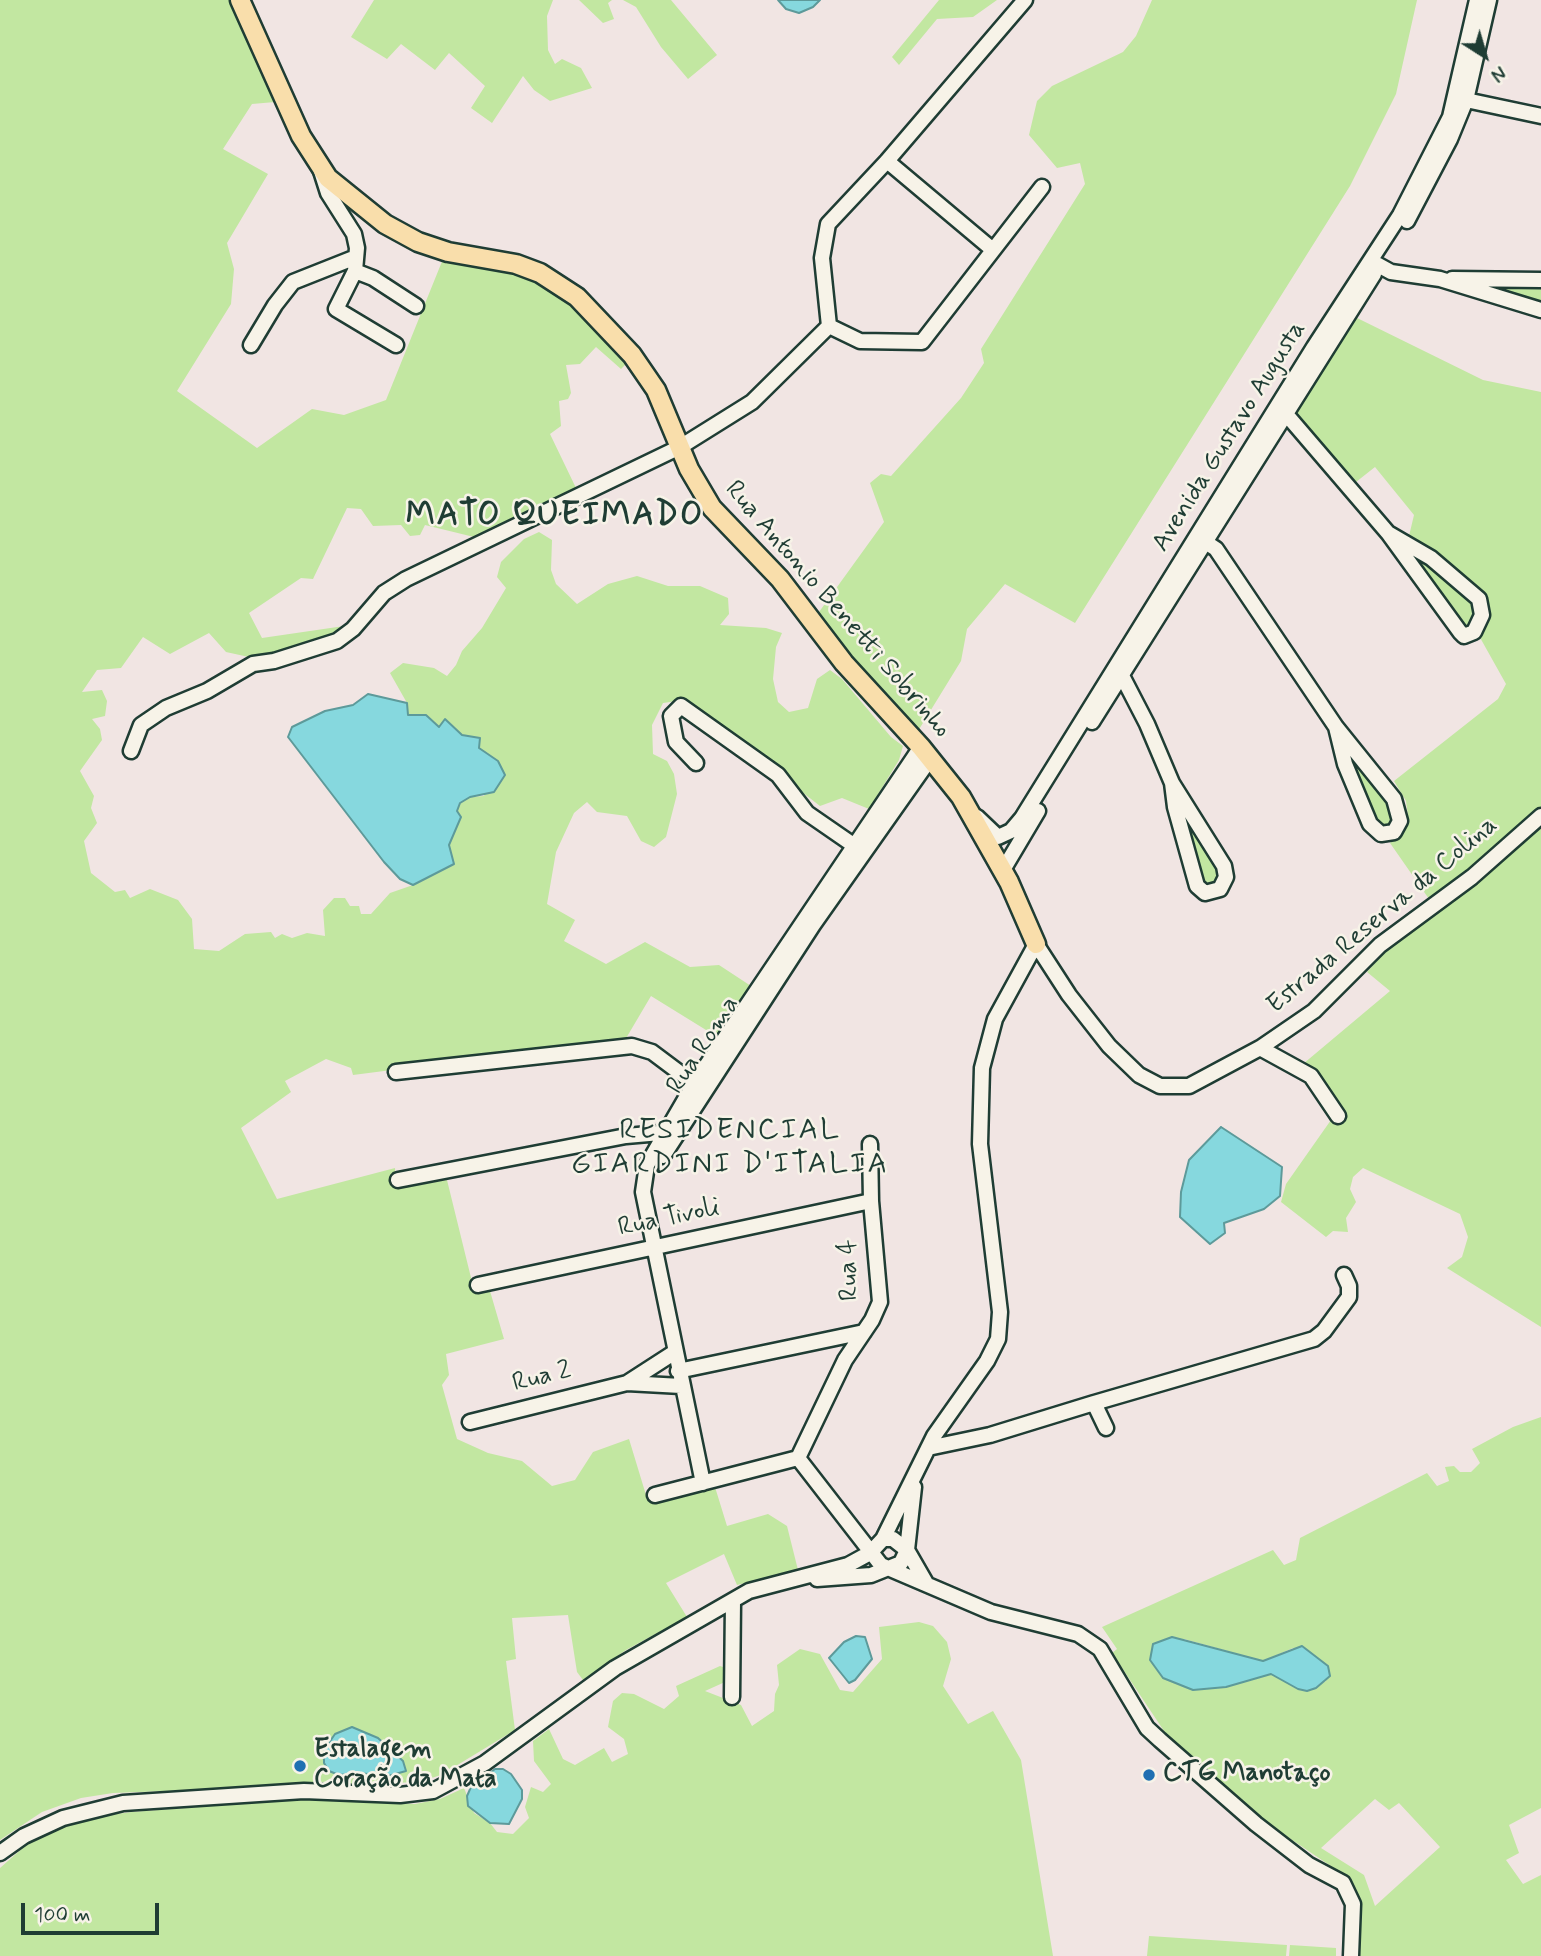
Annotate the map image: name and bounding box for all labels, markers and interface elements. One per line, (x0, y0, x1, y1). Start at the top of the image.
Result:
north arrow (1450, 21, 1520, 91)
text: N (1485, 59, 1511, 87)
street label: Avenida Gustavo Augusta (1146, 316, 1314, 558)
street label: Rua Antonio Benetti Sobrinho (717, 475, 957, 745)
district label: MATO QUEIMADO (408, 497, 702, 537)
street label: Estrada Reserva da Colina (1261, 811, 1505, 1021)
street label: Rua Roma (661, 991, 747, 1101)
district label: RESIDENCIAL GIARDINI D'ITALIA (582, 1114, 878, 1184)
street label: Rua Tivoli (615, 1193, 723, 1245)
street label: Rua 4 (833, 1239, 867, 1301)
street label: Rua 2 (509, 1356, 575, 1400)
place label: Estalagem Coração da Mata (314, 1735, 497, 1796)
marker: Estalagem Coração da Mata (292, 1758, 308, 1774)
place label: CTG Manotaço (1163, 1759, 1331, 1791)
marker: CTG Manotaço (1141, 1767, 1157, 1783)
scale bar (24, 1890, 163, 1934)
text: 100 m (34, 1901, 90, 1929)

